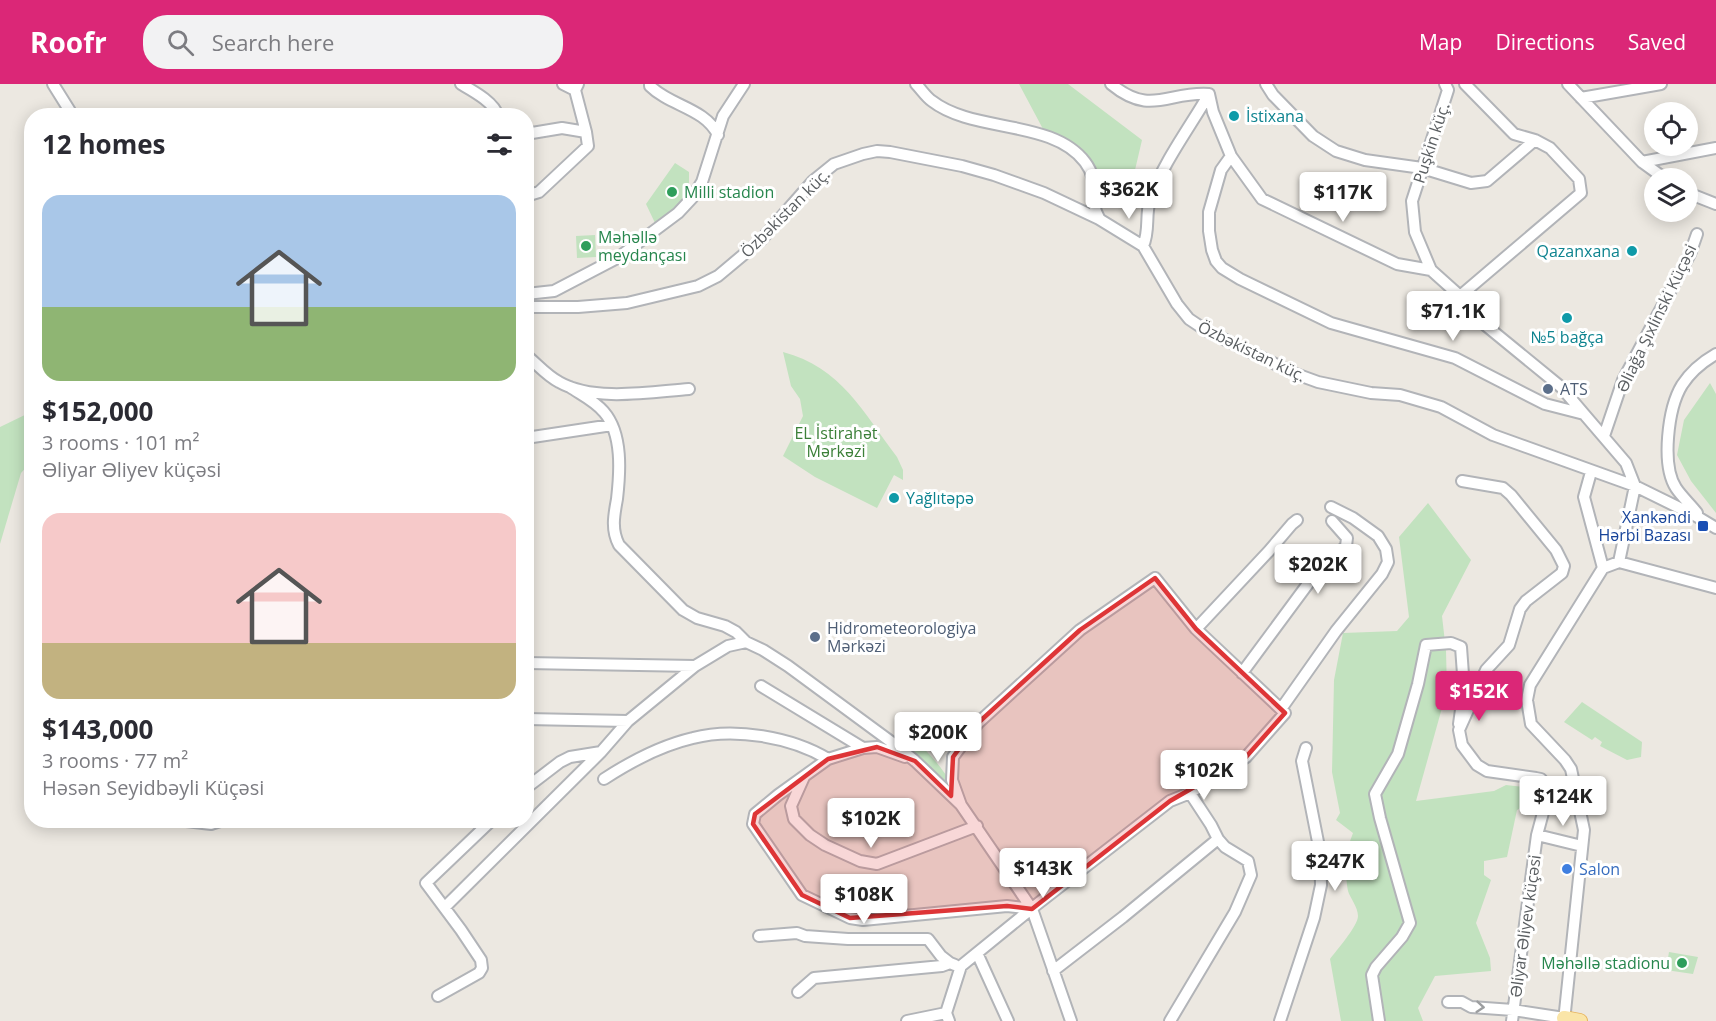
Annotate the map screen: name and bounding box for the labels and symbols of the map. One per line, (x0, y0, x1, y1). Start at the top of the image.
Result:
street label: Puşkin küç. (1408, 100, 1454, 186)
place label: İstixana (1246, 105, 1304, 127)
marker: İstixana (1227, 109, 1241, 123)
street label: Özbəkistan küç. (736, 164, 834, 262)
pin: $362K (1087, 169, 1171, 220)
pin: $117K (1301, 172, 1385, 223)
place label: Milli stadion (684, 181, 774, 203)
marker: Milli stadion (665, 185, 679, 199)
place label: Məhəllə meydançası (598, 226, 687, 266)
marker: Məhəllə meydançası (579, 239, 593, 253)
place label: Qazanxana (1536, 240, 1620, 262)
street label: Əliağa Şıxlinski Küçəsi (1611, 240, 1701, 396)
marker: Qazanxana (1625, 244, 1639, 258)
pin: $71.1K (1404, 291, 1502, 342)
marker: №5 bağça (1560, 311, 1574, 325)
street label: Özbəkistan küç. (1194, 315, 1310, 387)
place label: №5 bağça (1530, 326, 1604, 348)
place label: ATS (1560, 378, 1588, 400)
marker: ATS (1541, 382, 1555, 396)
park label: EL İstirahət Mərkəzi (794, 422, 878, 462)
place label: Yağlıtəpə (906, 487, 974, 509)
marker: Yağlıtəpə (887, 491, 901, 505)
place label: Xankəndi Hərbi Bazası (1598, 506, 1691, 546)
marker: Xankəndi Hərbi Bazası (1696, 519, 1710, 533)
pin: $202K (1276, 544, 1360, 595)
place label: Hidrometeorologiya Mərkəzi (827, 617, 976, 657)
marker: Hidrometeorologiya Mərkəzi (808, 630, 822, 644)
pin: $152K (1437, 671, 1521, 722)
pin: $200K (896, 712, 980, 763)
pin: $102K (1162, 750, 1246, 801)
pin: $124K (1521, 776, 1605, 827)
pin: $102K (829, 798, 913, 849)
pin: $247K (1293, 841, 1377, 892)
pin: $143K (1001, 848, 1085, 899)
street label: Əliyar Əliyev küçəsi (1504, 853, 1546, 999)
place label: Salon (1579, 858, 1620, 880)
marker: Salon (1560, 862, 1574, 876)
pin: $108K (822, 874, 906, 925)
place label: Məhəllə stadionu (1541, 952, 1670, 974)
marker: Məhəllə stadionu (1675, 956, 1689, 970)
one-way arrow (1476, 1000, 1485, 1013)

